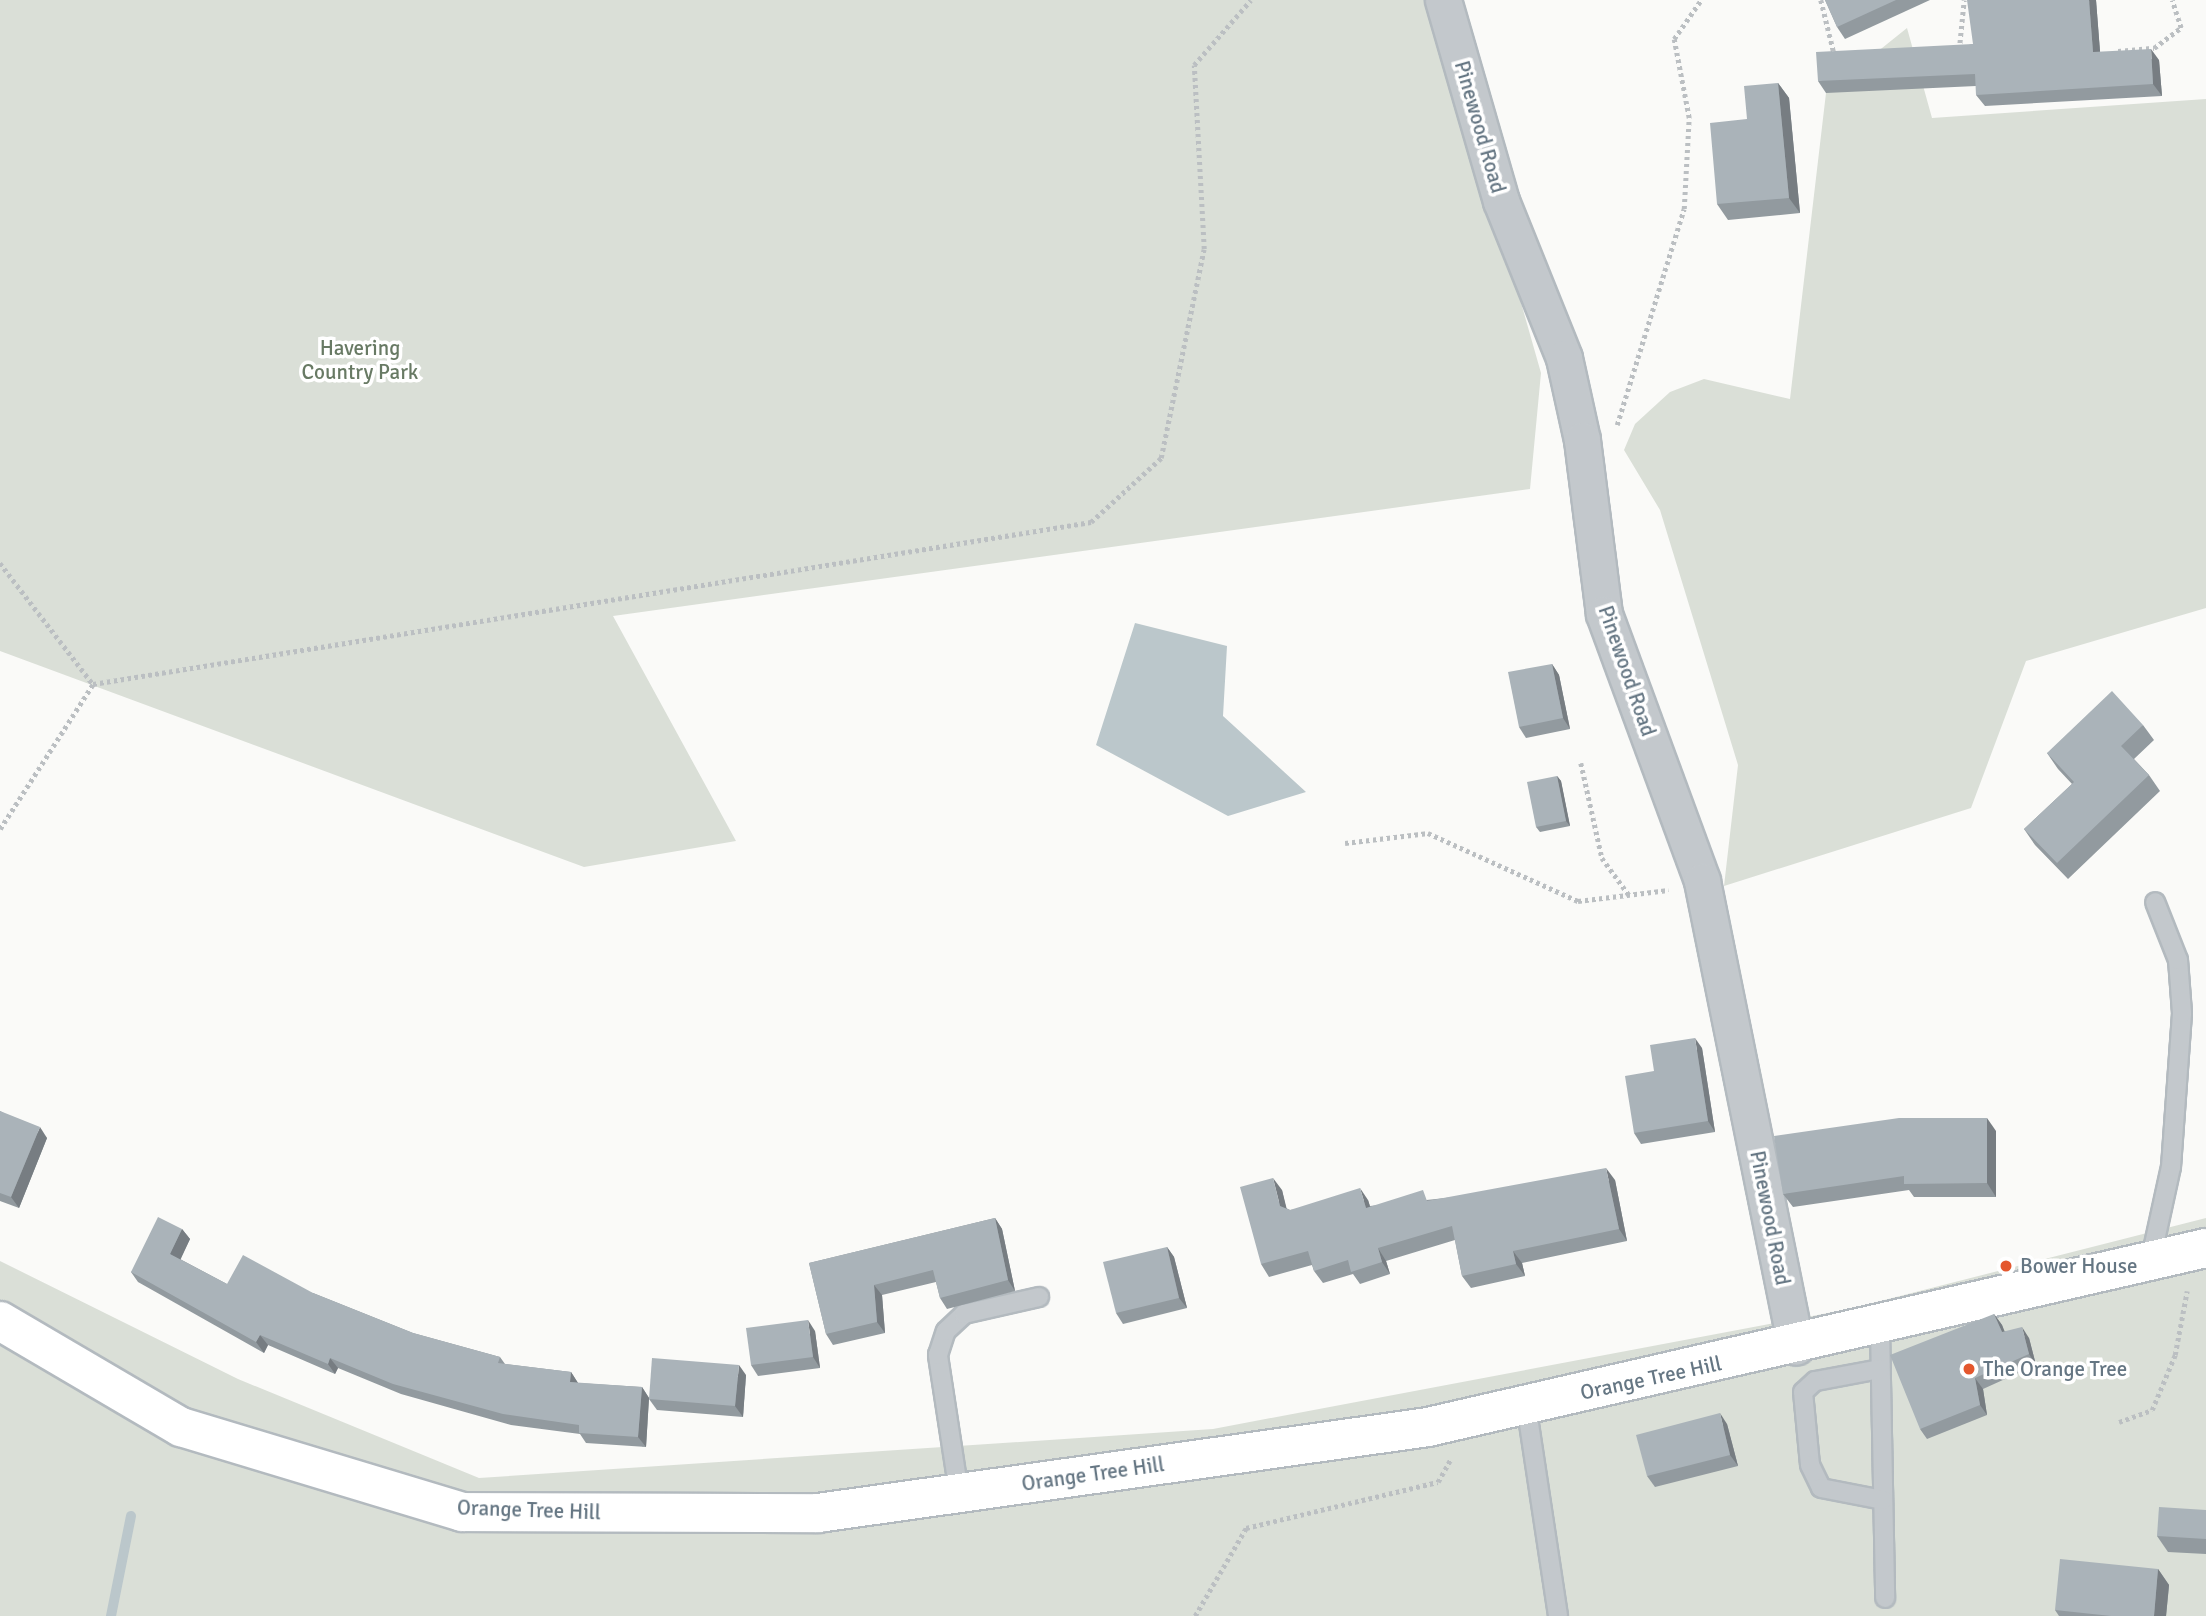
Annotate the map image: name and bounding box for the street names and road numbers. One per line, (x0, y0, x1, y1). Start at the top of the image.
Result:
street label: Pinewood Road (1449, 58, 1511, 196)
street label: Pinewood Road (1593, 602, 1661, 740)
street label: Pinewood Road (1745, 1148, 1795, 1288)
street label: Orange Tree Hill (1578, 1351, 1724, 1405)
street label: Orange Tree Hill (1020, 1452, 1166, 1496)
street label: Orange Tree Hill (457, 1495, 601, 1525)

